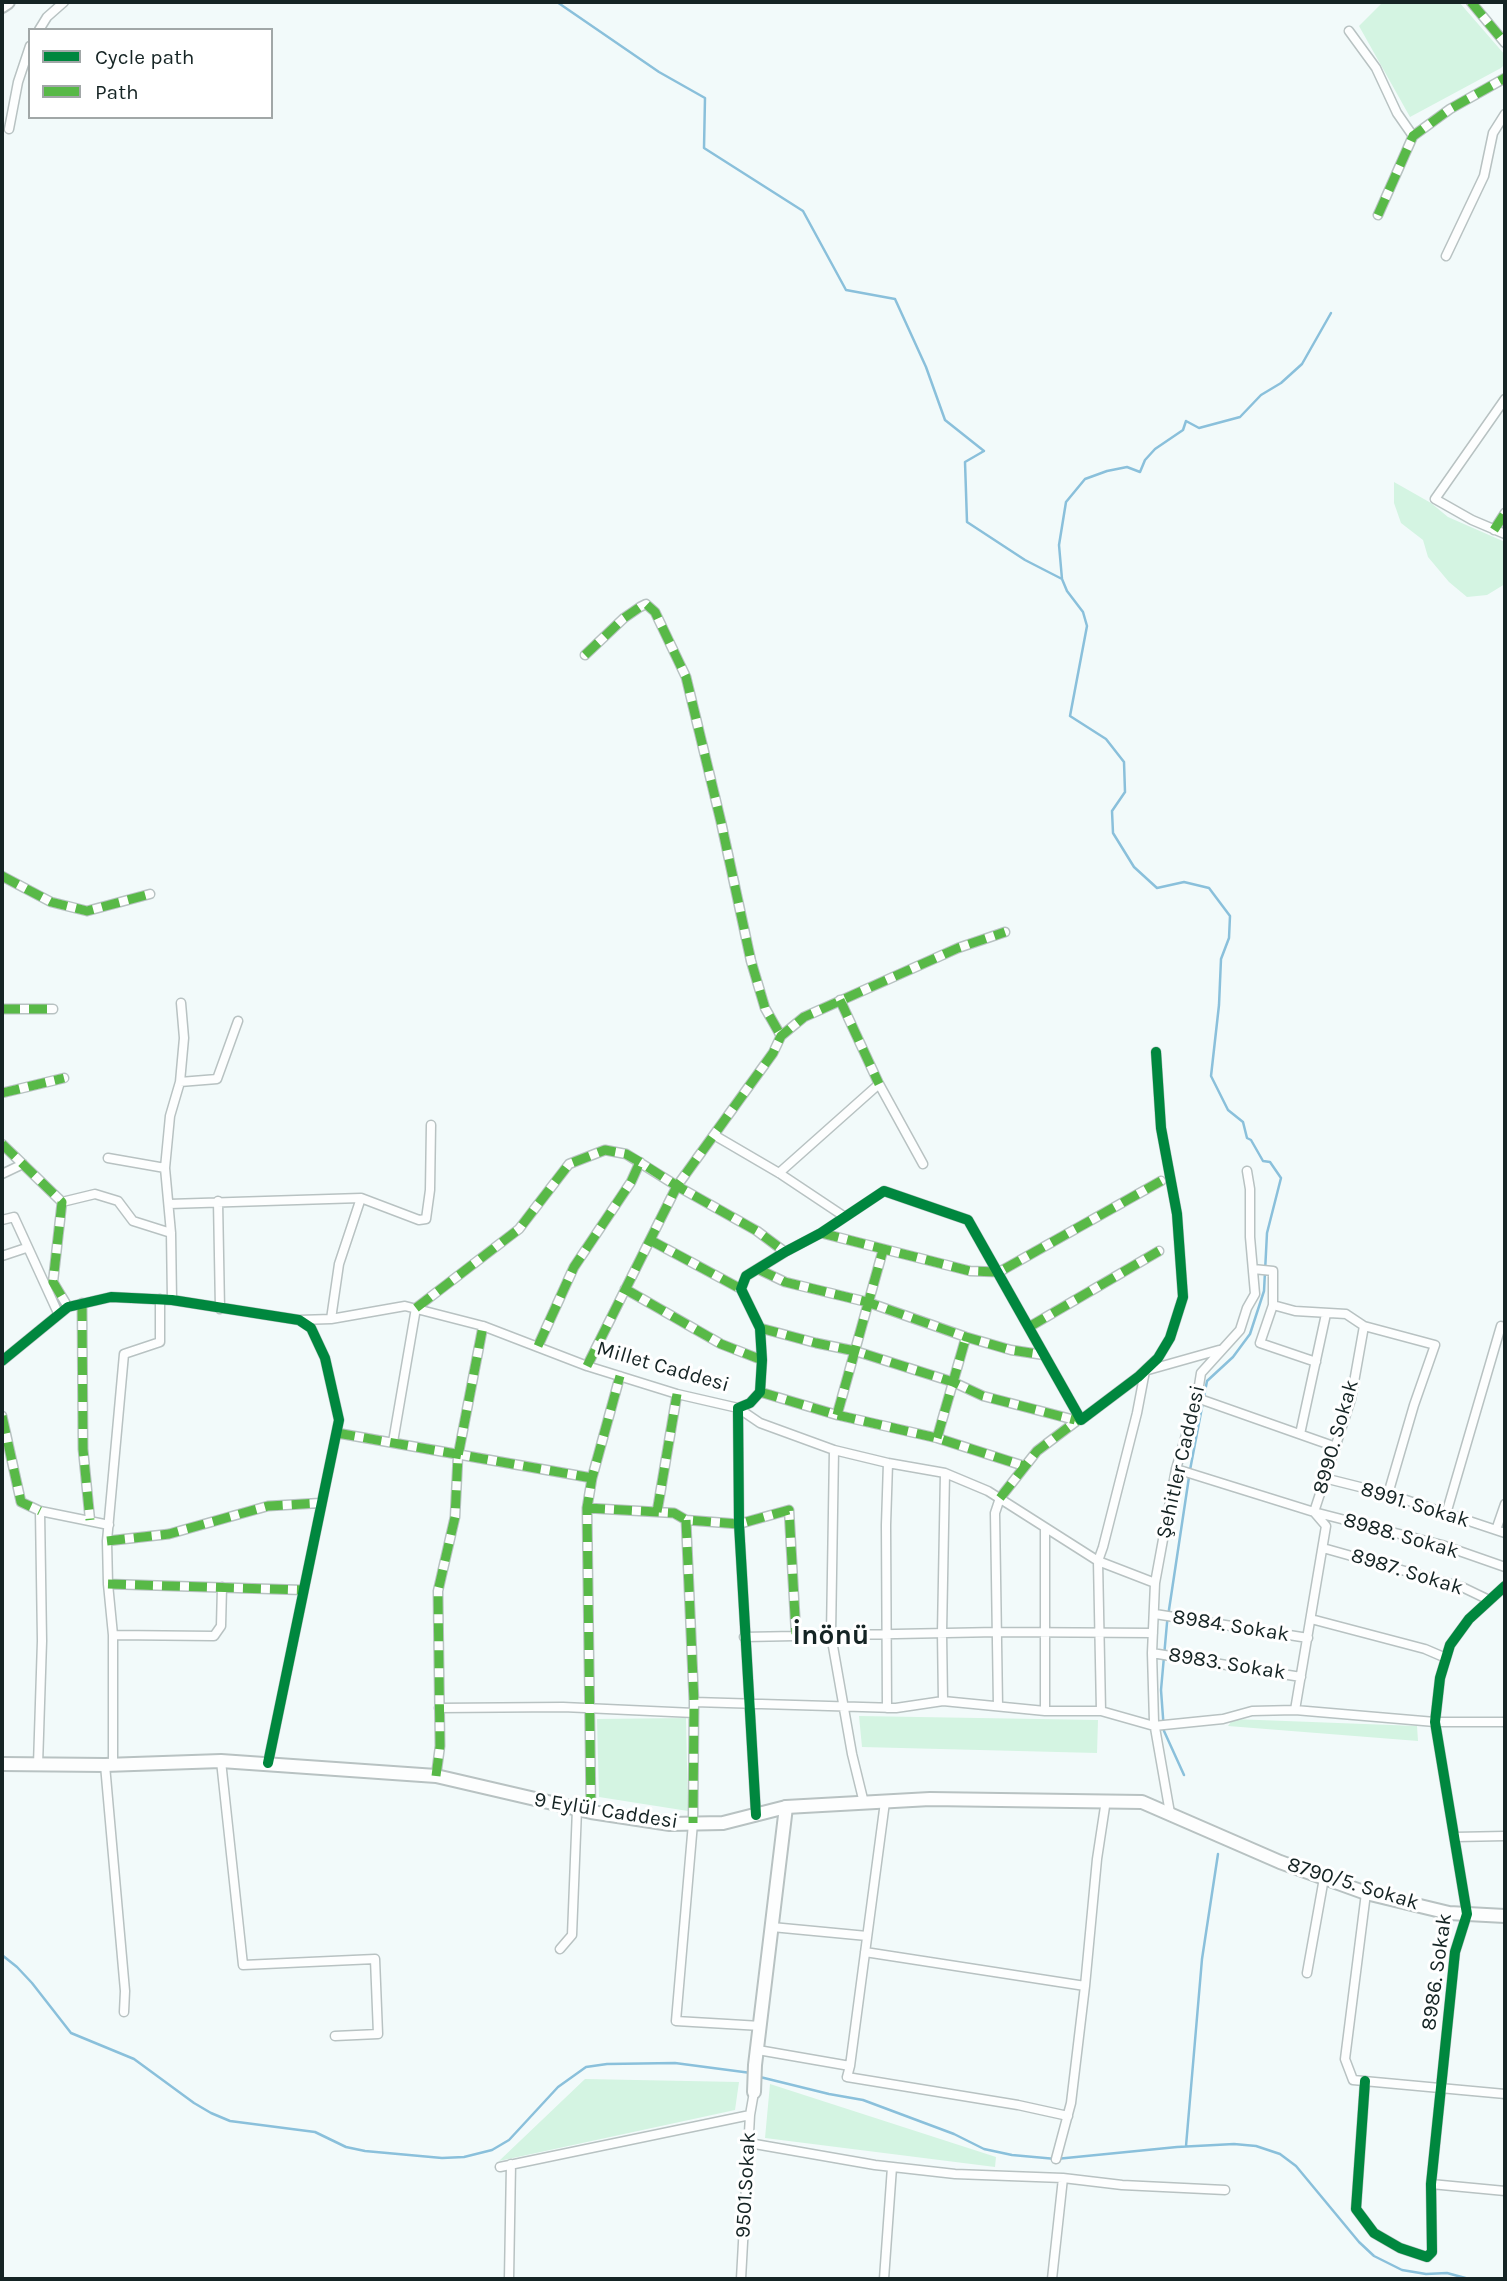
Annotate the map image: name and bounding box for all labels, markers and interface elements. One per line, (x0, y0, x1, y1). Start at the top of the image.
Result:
legend (28, 28, 273, 119)
text: Cycle path (95, 45, 195, 69)
text: Path (95, 80, 139, 104)
street label: Millet Caddesi (594, 1336, 732, 1398)
street label: 8990. Sokak (1308, 1377, 1364, 1497)
street label: Şehitler Caddesi (1151, 1383, 1211, 1541)
street label: 8991. Sokak (1358, 1477, 1472, 1533)
street label: 8988. Sokak (1340, 1507, 1462, 1565)
street label: 8987. Sokak (1348, 1543, 1466, 1601)
street label: 8984. Sokak (1171, 1604, 1291, 1648)
district label: İnönü (793, 1619, 869, 1653)
street label: 8983. Sokak (1166, 1642, 1288, 1686)
street label: 9 Eylül Caddesi (532, 1787, 680, 1835)
street label: 8790/5. Sokak (1284, 1852, 1422, 1916)
street label: 8986. Sokak (1416, 1912, 1458, 2032)
street label: 9501.Sokak (731, 2131, 761, 2239)

